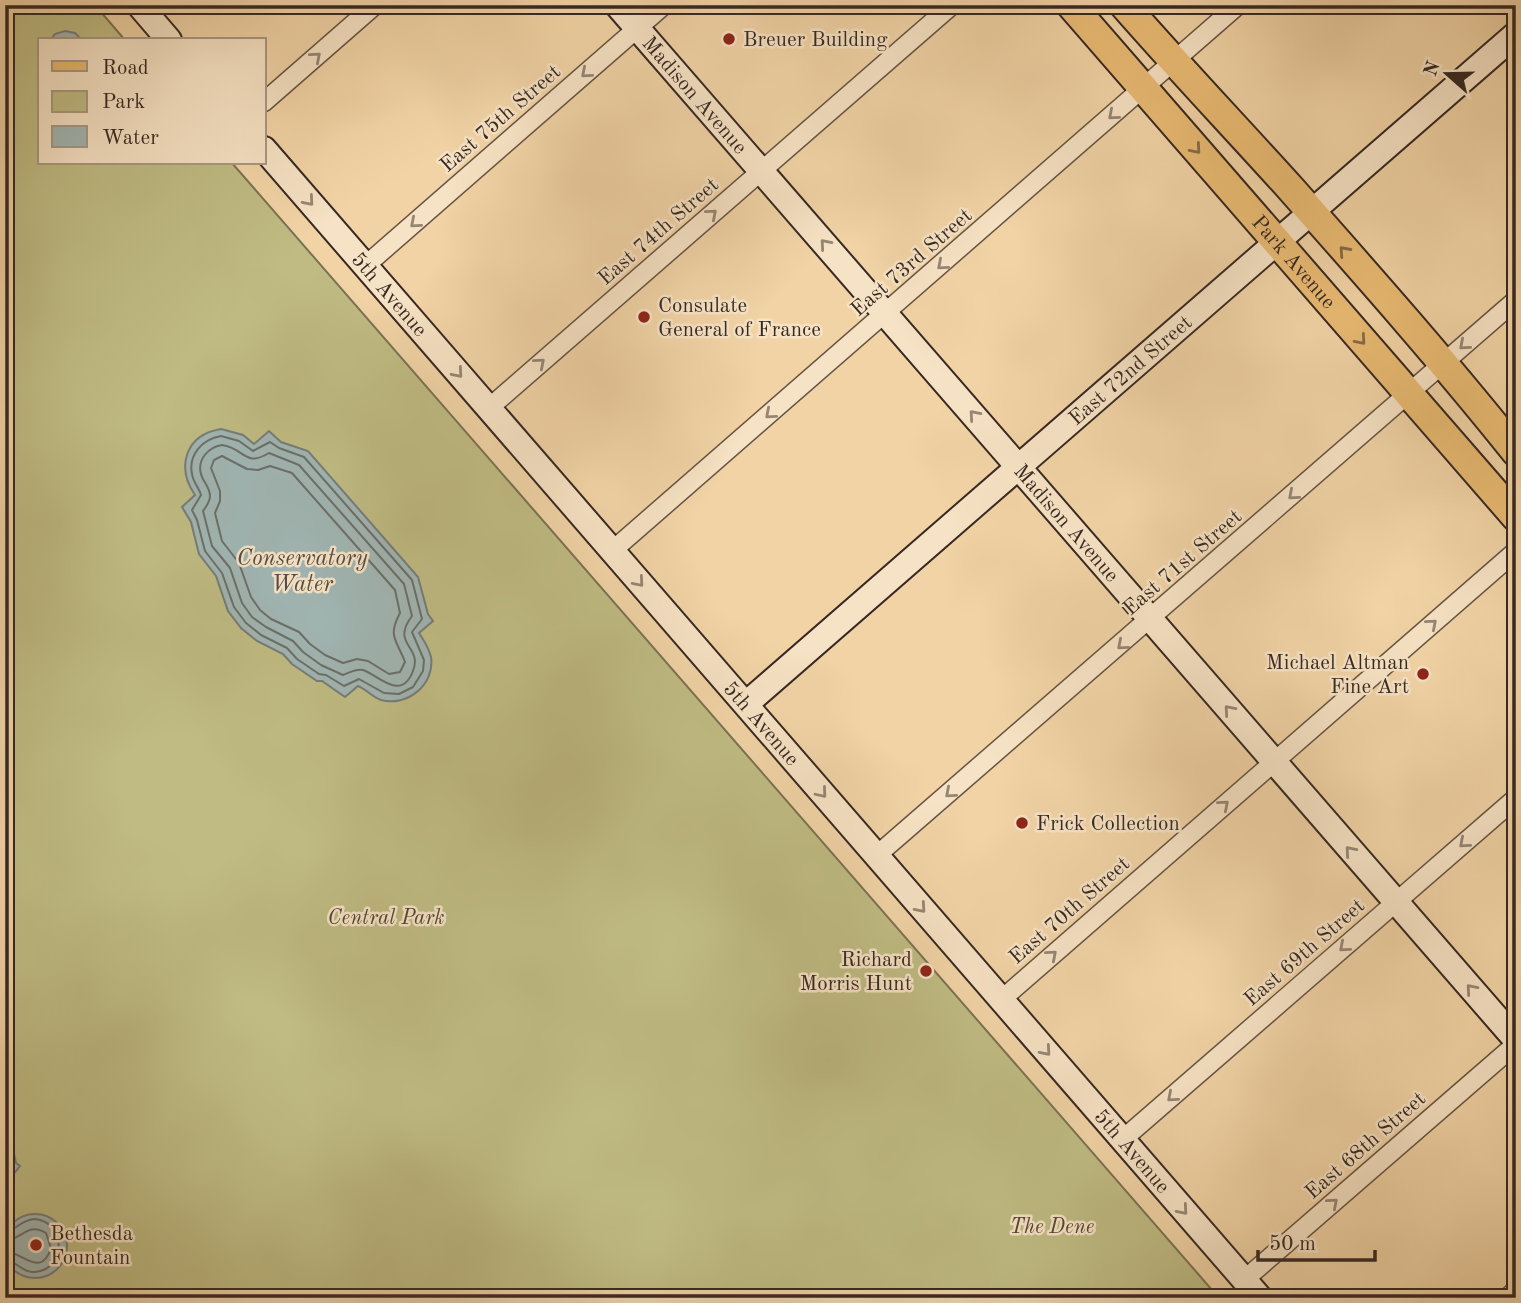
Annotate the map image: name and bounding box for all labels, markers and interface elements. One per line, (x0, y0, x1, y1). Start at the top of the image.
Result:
place label: Breuer Building (743, 30, 888, 51)
marker: Breuer Building (721, 31, 737, 47)
street label: Madison Avenue (637, 33, 750, 159)
legend (38, 38, 266, 164)
north arrow (1412, 38, 1482, 108)
one-way arrow (307, 53, 320, 65)
text: Road (102, 58, 149, 79)
text: N (1422, 59, 1445, 79)
street label: East 75th Street (437, 61, 565, 177)
one-way arrow (581, 65, 594, 77)
text: Park (102, 92, 145, 113)
one-way arrow (1108, 106, 1121, 119)
text: Water (102, 128, 159, 149)
one-way arrow (1188, 141, 1200, 154)
street label: East 74th Street (595, 174, 723, 290)
one-way arrow (301, 193, 313, 206)
street label: East 73rd Street (847, 205, 976, 321)
one-way arrow (703, 210, 716, 222)
street label: Park Avenue (1247, 212, 1339, 313)
one-way arrow (410, 215, 423, 227)
one-way arrow (821, 239, 833, 252)
one-way arrow (1340, 246, 1352, 259)
street label: 5th Avenue (347, 249, 430, 341)
one-way arrow (937, 257, 950, 269)
place label: Consulate General of France (658, 296, 821, 341)
marker: Consulate General of France (636, 309, 652, 325)
street label: East 72nd Street (1065, 312, 1197, 430)
one-way arrow (1353, 331, 1365, 344)
one-way arrow (1459, 337, 1472, 349)
one-way arrow (532, 359, 545, 371)
one-way arrow (450, 365, 462, 378)
one-way arrow (765, 406, 778, 418)
one-way arrow (970, 411, 982, 424)
street label: Madison Avenue (1009, 461, 1122, 587)
one-way arrow (1288, 487, 1301, 499)
street label: East 71st Street (1120, 506, 1246, 620)
water label: Conservatory Water (236, 547, 368, 596)
one-way arrow (631, 573, 643, 586)
one-way arrow (1424, 620, 1437, 632)
one-way arrow (1117, 637, 1130, 649)
place label: Michael Altman Fine Art (1266, 653, 1409, 698)
marker: Michael Altman Fine Art (1415, 666, 1431, 682)
street label: 5th Avenue (719, 678, 803, 770)
one-way arrow (1225, 705, 1237, 718)
one-way arrow (814, 785, 826, 798)
one-way arrow (945, 785, 958, 797)
one-way arrow (1215, 801, 1228, 813)
place label: Frick Collection (1036, 814, 1180, 835)
marker: Frick Collection (1014, 815, 1030, 831)
one-way arrow (1459, 834, 1472, 847)
one-way arrow (1346, 846, 1358, 859)
street label: East 70th Street (1006, 853, 1134, 969)
street label: East 69th Street (1241, 895, 1369, 1011)
one-way arrow (913, 900, 925, 913)
park label: Central Park (327, 908, 445, 929)
one-way arrow (1339, 939, 1352, 951)
place label: Richard Morris Hunt (800, 950, 912, 995)
one-way arrow (1044, 950, 1057, 963)
marker: Richard Morris Hunt (918, 963, 934, 979)
one-way arrow (1467, 984, 1479, 997)
one-way arrow (1038, 1043, 1050, 1056)
street label: East 68th Street (1302, 1088, 1430, 1204)
one-way arrow (1167, 1089, 1180, 1101)
street label: 5th Avenue (1090, 1106, 1173, 1198)
one-way arrow (1324, 1199, 1337, 1211)
one-way arrow (1175, 1202, 1187, 1215)
park label: The Dene (1010, 1217, 1094, 1238)
scale bar (1258, 1219, 1376, 1263)
place label: Bethesda Fountain (50, 1224, 133, 1269)
text: 50 m (1269, 1234, 1316, 1255)
marker: Bethesda Fountain (28, 1237, 44, 1253)

